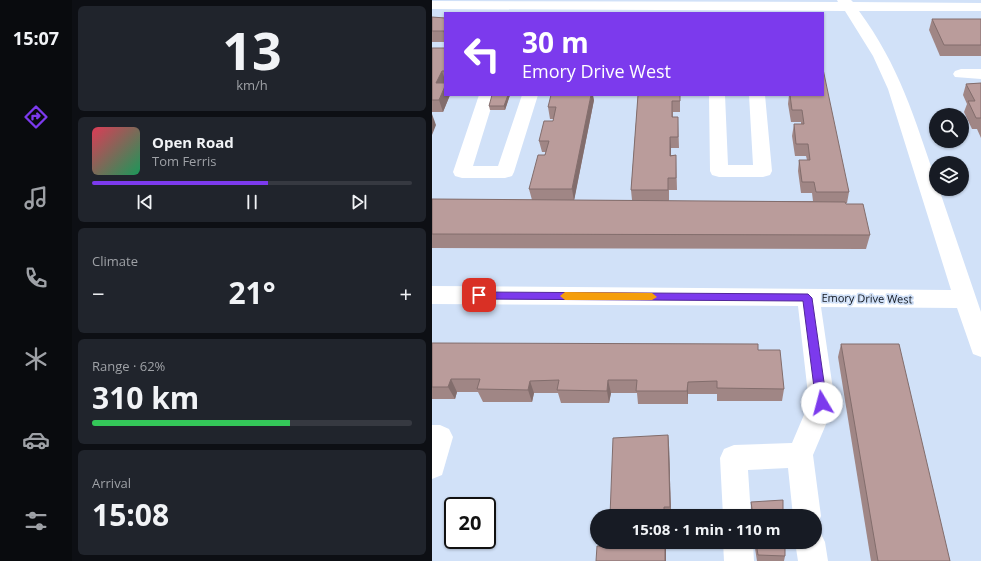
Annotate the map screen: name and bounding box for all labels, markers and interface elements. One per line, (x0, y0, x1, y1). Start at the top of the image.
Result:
text: 13 (222, 14, 282, 85)
text: 30 m (522, 23, 589, 61)
text: 15:07 (13, 26, 59, 50)
icon: left (456, 28, 508, 80)
text: Emory Drive West (522, 59, 671, 83)
text: km/h (236, 76, 268, 94)
icon: directions (22, 103, 50, 131)
map controls (929, 108, 969, 196)
button: search (929, 108, 969, 148)
text: Open Road (152, 132, 234, 152)
text: Tom Ferris (152, 152, 217, 170)
button: layers (929, 156, 969, 196)
icon: music (22, 184, 50, 212)
icon: previous (134, 191, 156, 213)
icon: pause (241, 191, 263, 213)
icon: next (348, 191, 370, 213)
text: Climate (92, 252, 138, 270)
icon: phone (22, 264, 50, 292)
text: 21° (228, 272, 276, 313)
text: − (92, 278, 105, 308)
text: + (399, 278, 412, 308)
pin (462, 278, 496, 312)
icon: arrive (468, 284, 490, 306)
street label: Emory Drive West (821, 290, 913, 306)
icon: climate (22, 345, 50, 373)
text: Range · 62% (92, 357, 165, 375)
text: 310 km (92, 377, 199, 418)
position arrow (801, 382, 843, 424)
icon: car (22, 426, 50, 454)
text: Arrival (92, 474, 131, 492)
text: 15:08 (92, 494, 169, 535)
speed limit sign: 20 (444, 497, 496, 549)
icon: filters (22, 507, 50, 535)
text: 15:08 · 1 min · 110 m (632, 519, 780, 539)

